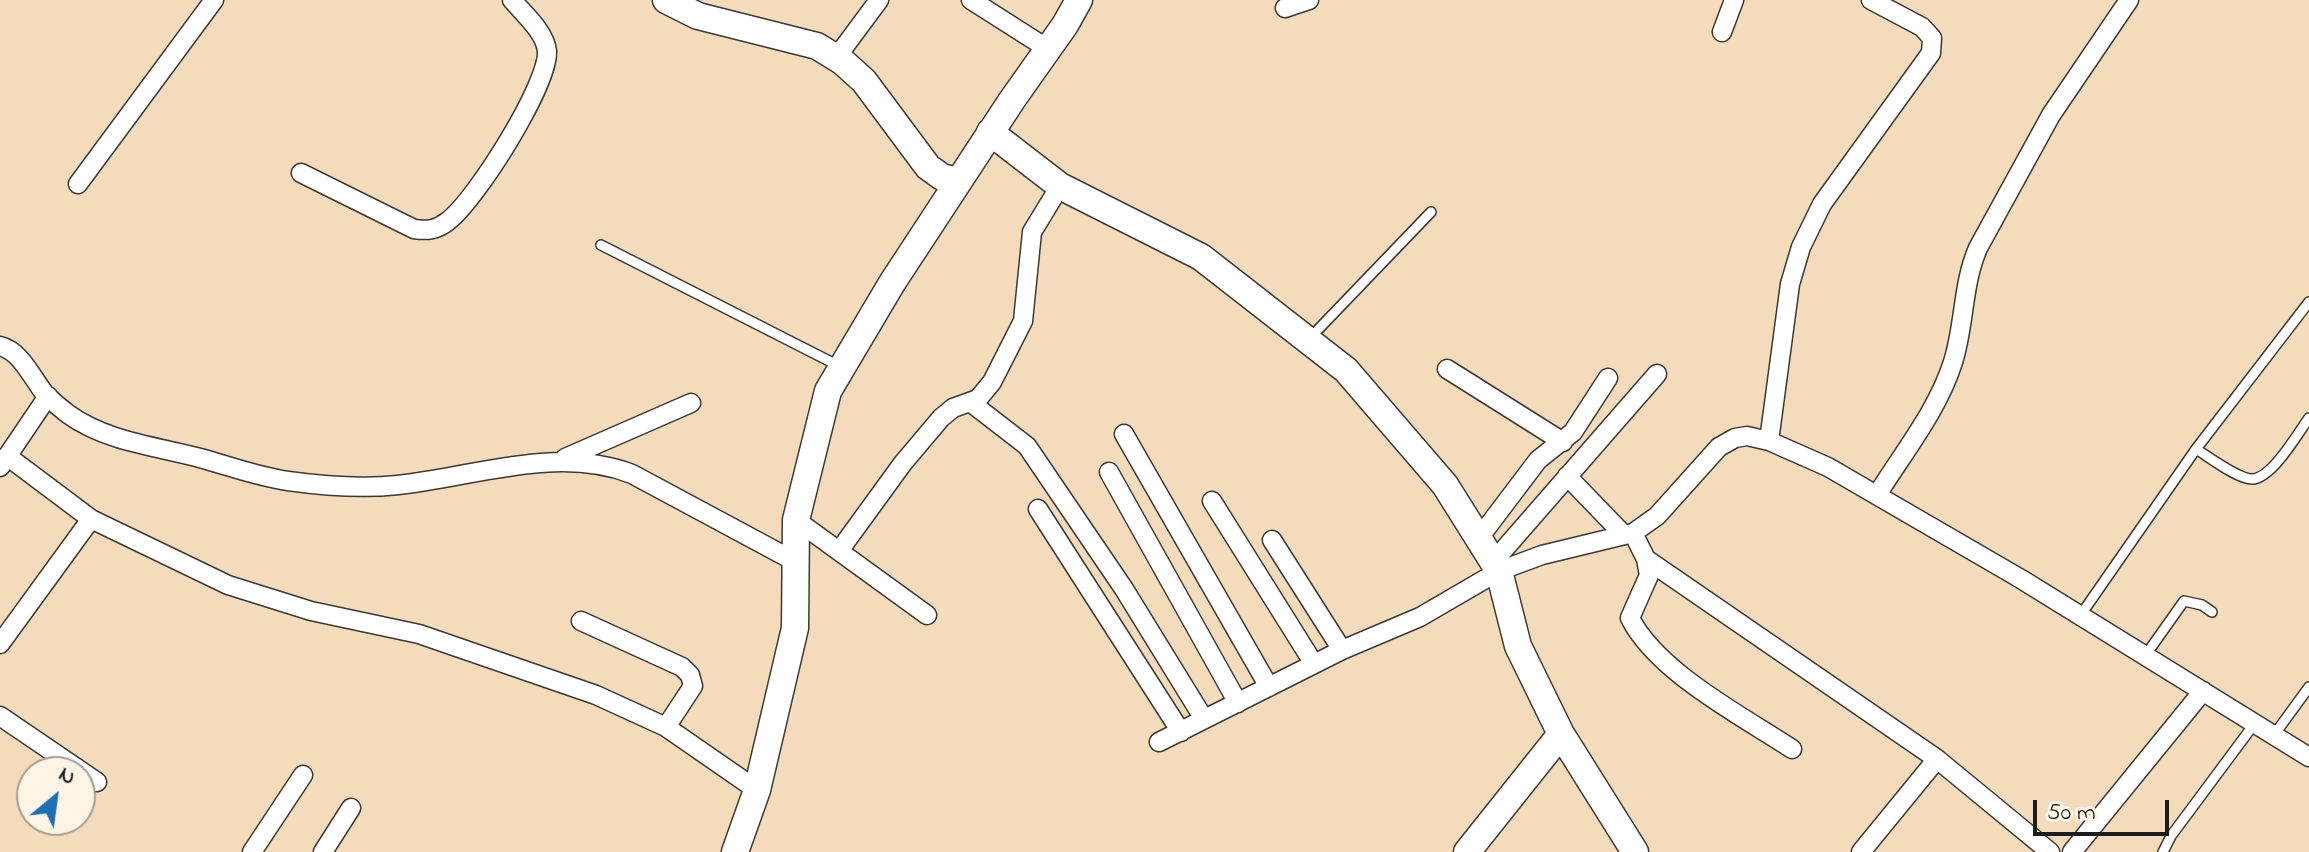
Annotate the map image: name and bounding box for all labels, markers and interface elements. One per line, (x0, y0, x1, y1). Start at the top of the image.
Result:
north arrow (16, 756, 96, 836)
text: N (52, 759, 81, 794)
scale bar (2037, 784, 2173, 834)
text: 50 m (2047, 796, 2096, 831)

